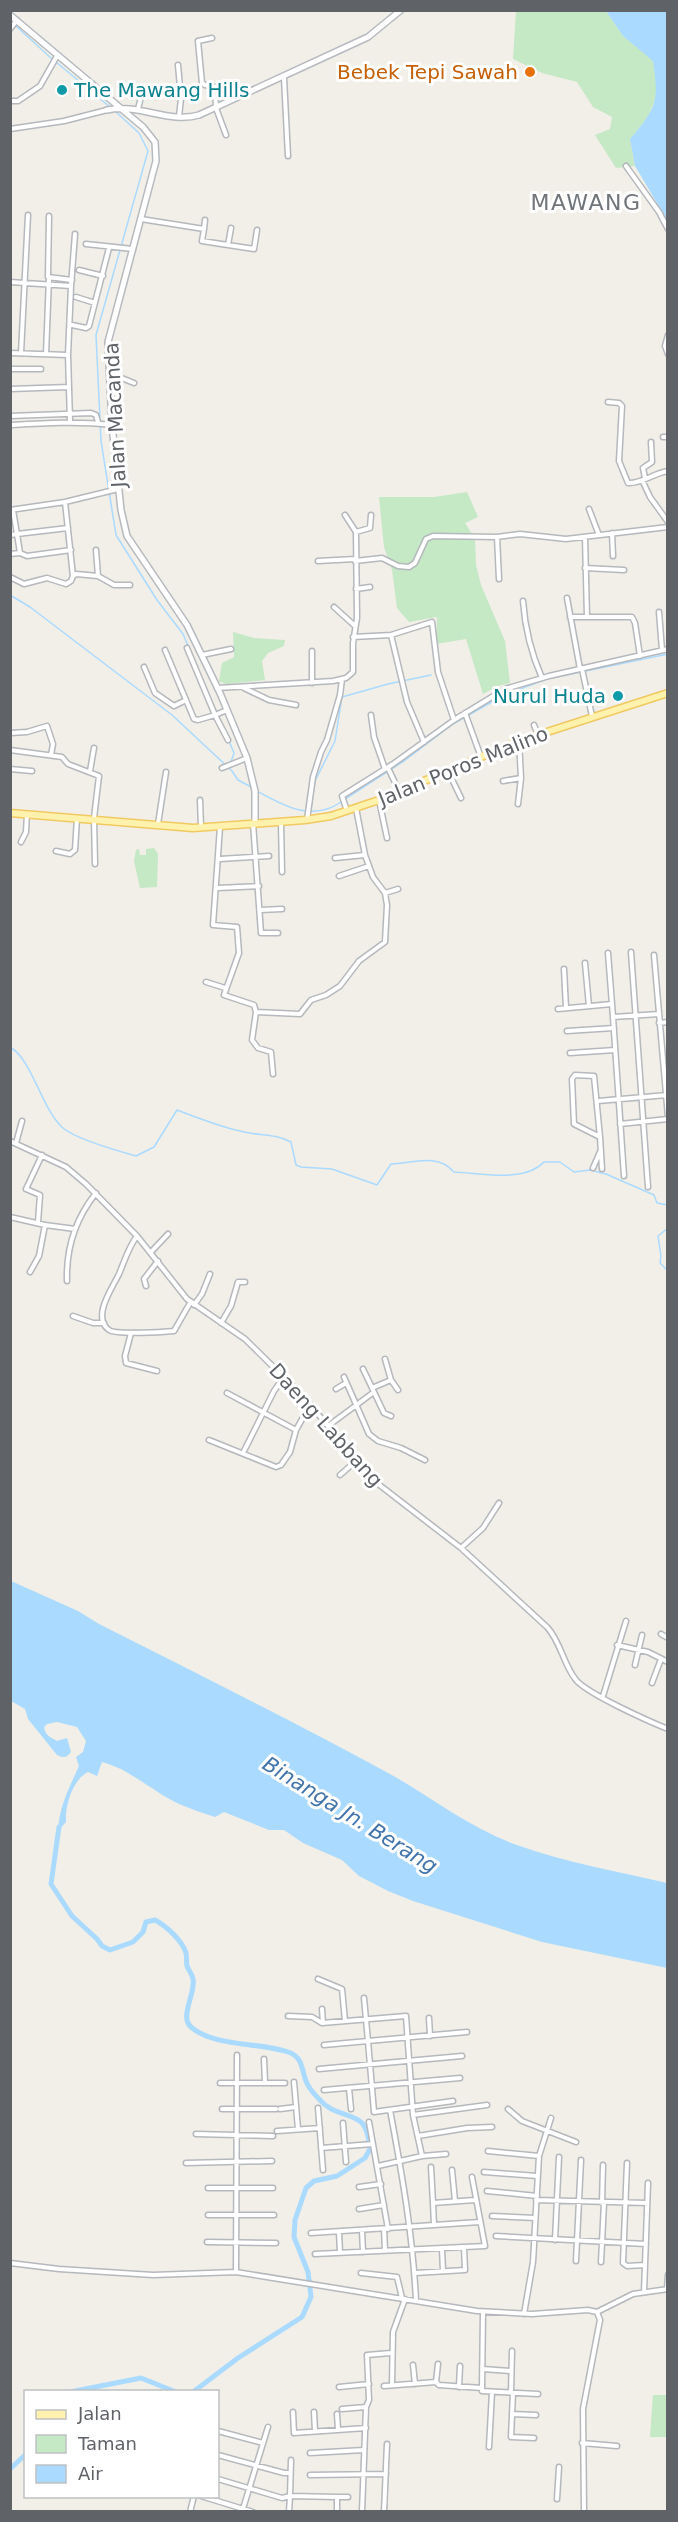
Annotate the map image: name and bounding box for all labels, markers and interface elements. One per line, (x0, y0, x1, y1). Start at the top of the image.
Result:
place label: Bebek Tepi Sawah (337, 60, 518, 84)
marker: Bebek Tepi Sawah (523, 65, 537, 79)
place label: The Mawang Hills (73, 78, 250, 102)
marker: The Mawang Hills (55, 83, 69, 97)
district label: MAWANG (531, 190, 641, 215)
street label: Jalan Macanda (99, 342, 131, 490)
place label: Nurul Huda (493, 684, 606, 708)
marker: Nurul Huda (611, 689, 625, 703)
street label: Jalan Poros Malino (373, 721, 551, 812)
street label: Daeng Labbang (264, 1358, 388, 1492)
water label: Binanga Jn. Berang (258, 1752, 442, 1878)
legend (24, 2390, 219, 2498)
text: Jalan (77, 2403, 122, 2424)
text: Taman (77, 2433, 137, 2454)
text: Air (78, 2463, 103, 2484)

